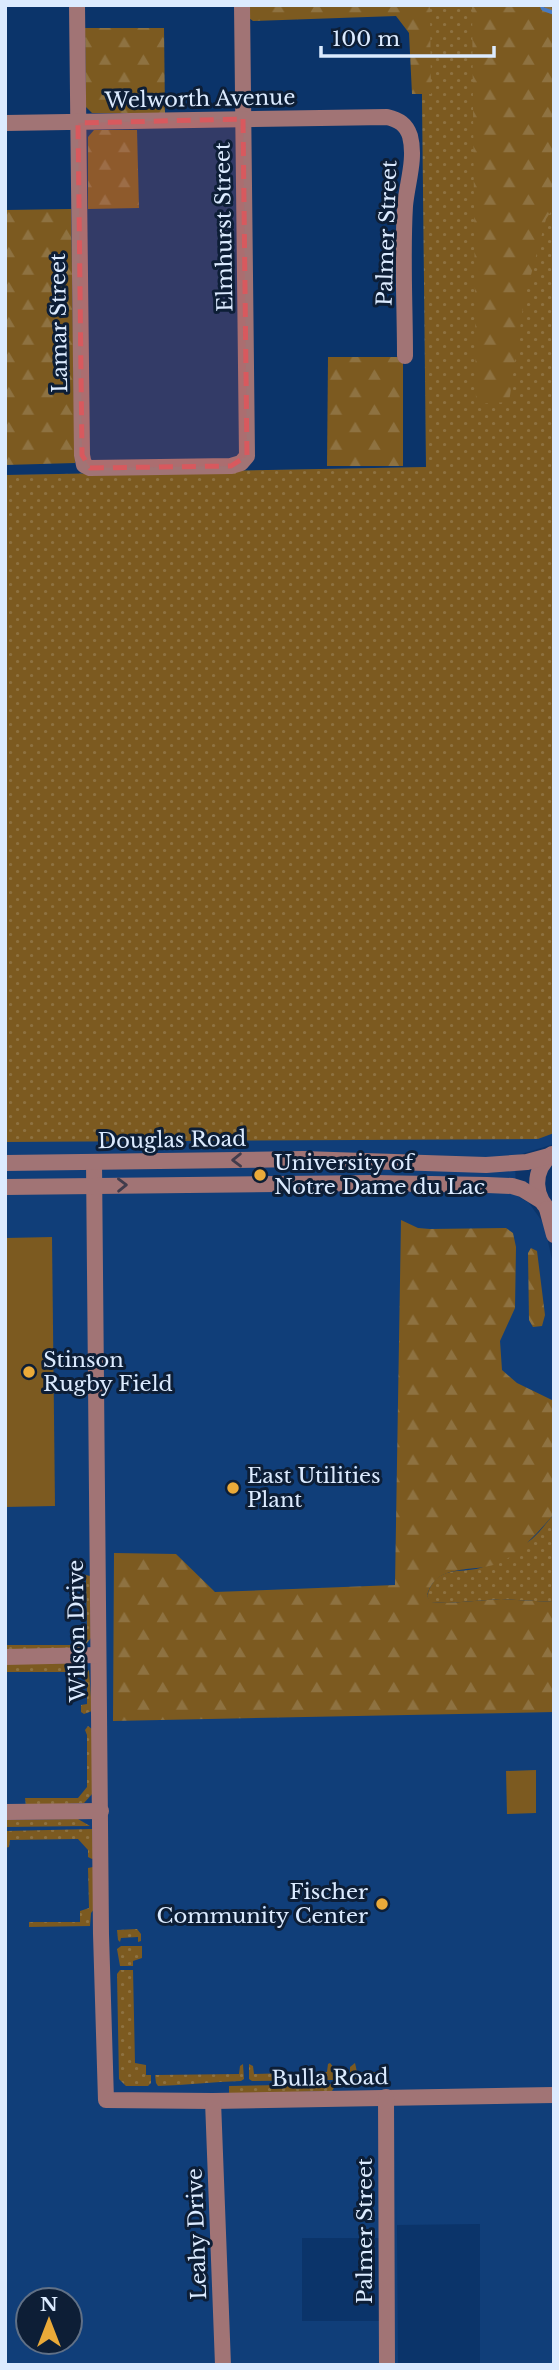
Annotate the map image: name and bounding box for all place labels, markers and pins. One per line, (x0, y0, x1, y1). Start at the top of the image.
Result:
place label: University of Notre Dame du Lac (274, 1150, 485, 1200)
marker: University of Notre Dame du Lac (252, 1167, 268, 1183)
place label: Stinson Rugby Field (43, 1347, 173, 1397)
marker: Stinson Rugby Field (21, 1364, 37, 1380)
place label: East Utilities Plant (247, 1463, 381, 1513)
marker: East Utilities Plant (225, 1480, 241, 1496)
place label: Fischer Community Center (157, 1879, 368, 1929)
marker: Fischer Community Center (374, 1896, 390, 1912)

